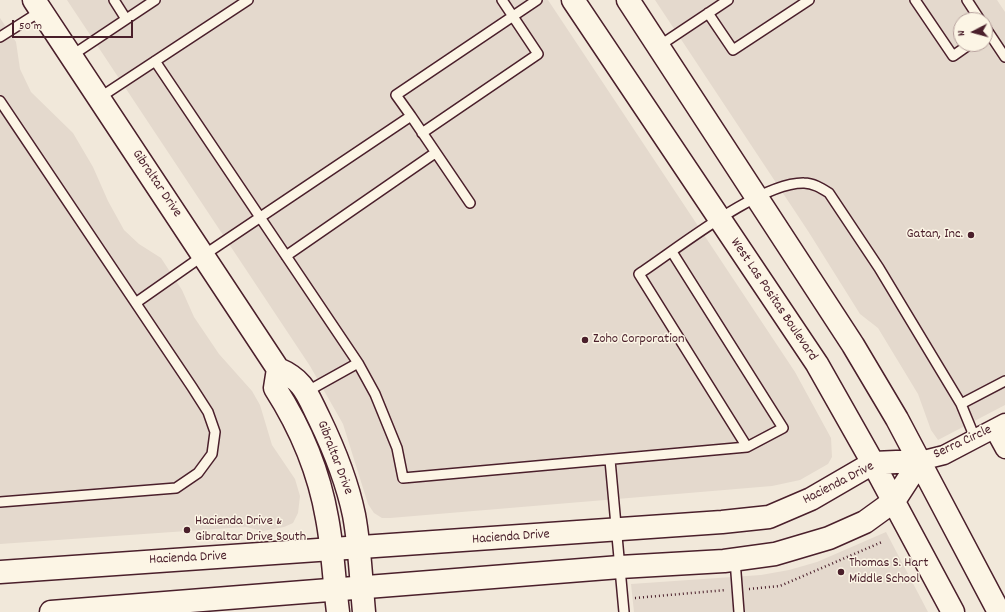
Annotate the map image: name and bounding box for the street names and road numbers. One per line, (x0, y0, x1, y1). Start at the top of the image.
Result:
street label: Gibraltar Drive (127, 147, 185, 221)
street label: West Las Positas Boulevard (726, 235, 820, 365)
street label: Gibraltar Drive (312, 419, 356, 497)
street label: Serra Circle (931, 422, 995, 464)
street label: Hacienda Drive (800, 459, 878, 509)
street label: Hacienda Drive (472, 527, 550, 549)
street label: Hacienda Drive (149, 549, 227, 569)

